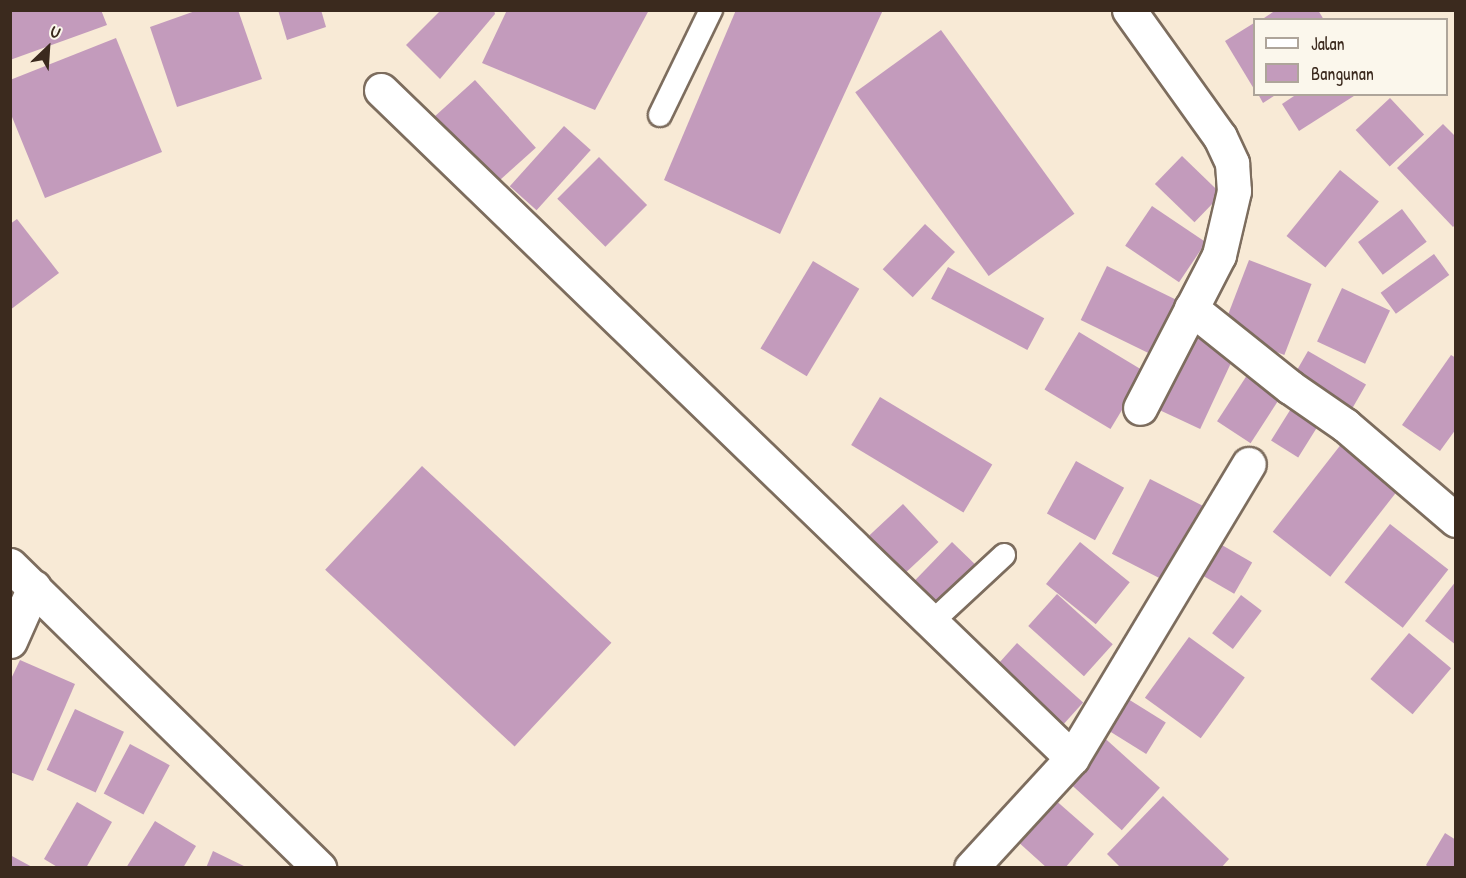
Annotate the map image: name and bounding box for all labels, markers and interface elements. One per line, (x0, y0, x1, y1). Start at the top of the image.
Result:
north arrow (18, 18, 78, 78)
legend (1253, 18, 1448, 96)
text: U (47, 20, 64, 44)
text: Jalan (1311, 31, 1345, 56)
text: Bangunan (1311, 61, 1374, 86)

